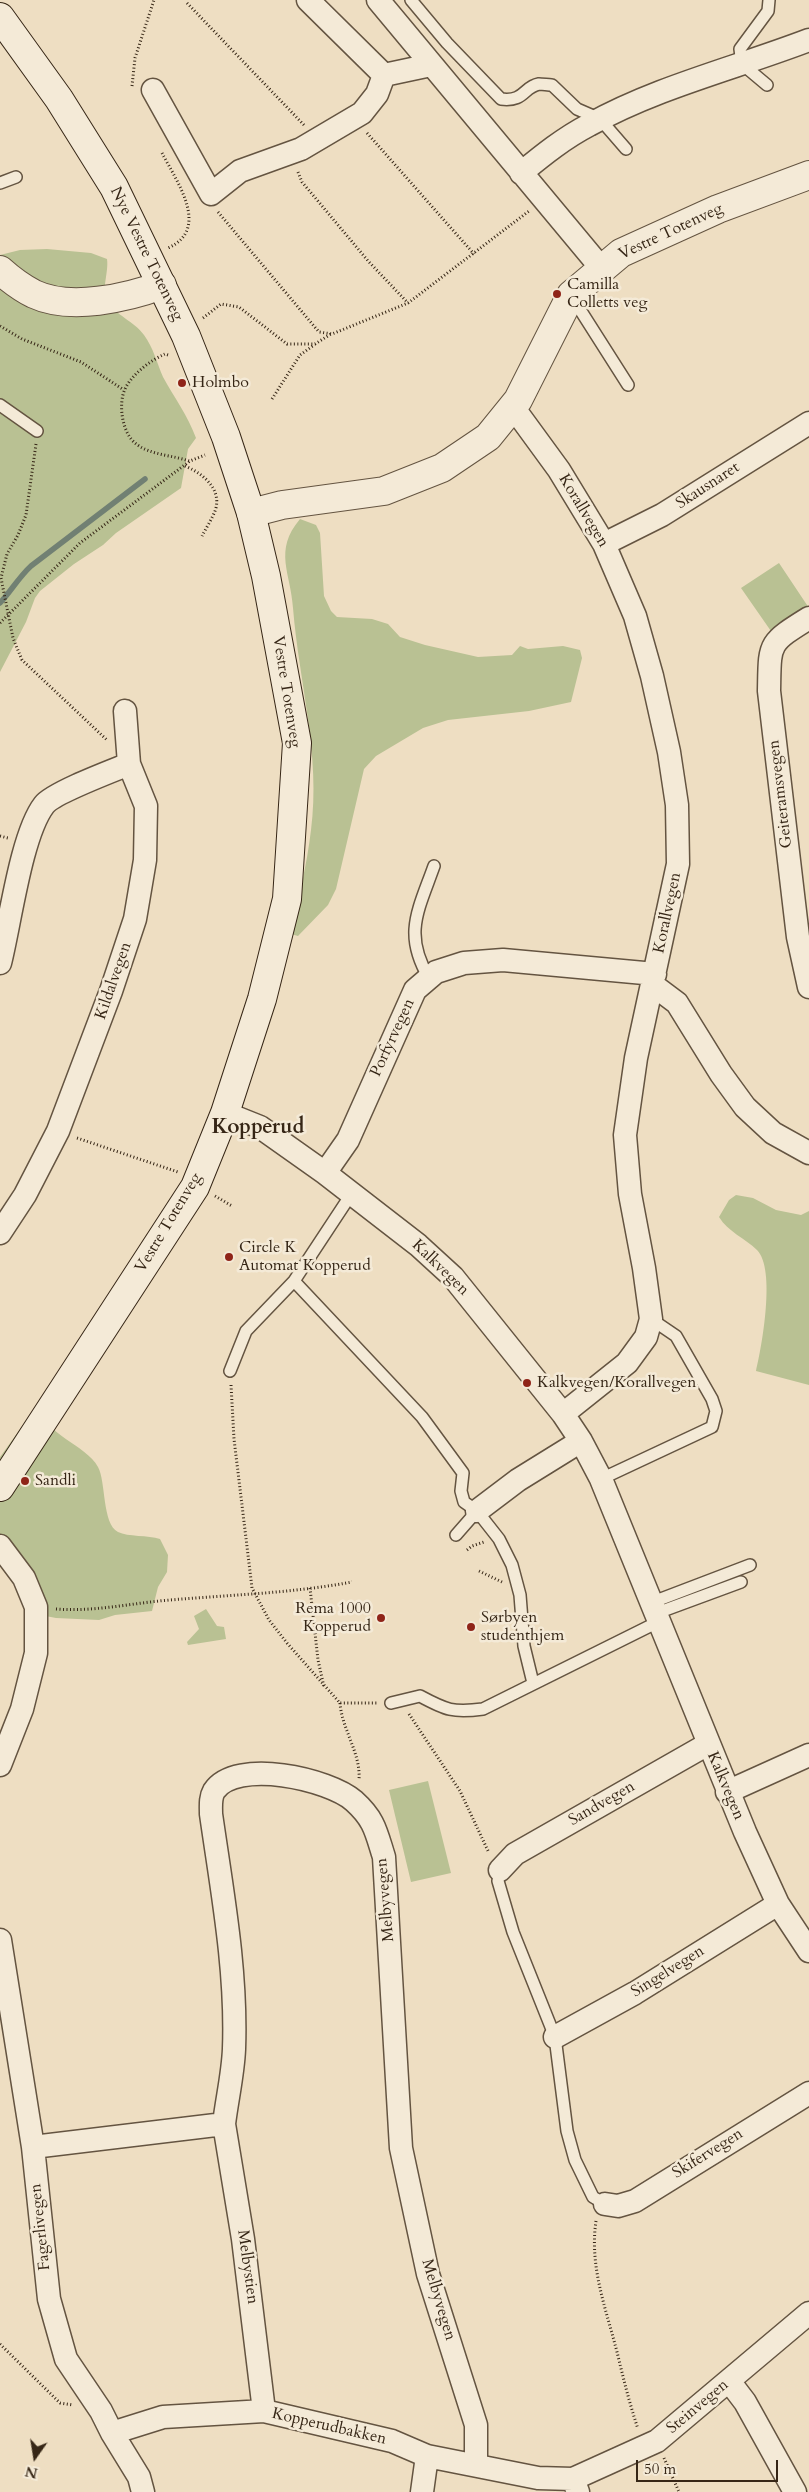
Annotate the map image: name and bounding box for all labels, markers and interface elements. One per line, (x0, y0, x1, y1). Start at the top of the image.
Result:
street label: Nye Vestre Totenveg (105, 184, 187, 324)
street label: Vestre Totenveg (616, 199, 726, 265)
place label: Camilla Colletts veg (567, 275, 647, 313)
marker: Camilla Colletts veg (551, 288, 563, 300)
place label: Holmbo (192, 373, 249, 393)
marker: Holmbo (176, 377, 188, 389)
street label: Skausnaret (673, 458, 743, 514)
street label: Korallvegen (554, 471, 612, 551)
street label: Vestre Totenveg (268, 635, 304, 749)
street label: Geiteramsvegen (765, 739, 797, 849)
street label: Korallvegen (650, 871, 686, 955)
street label: Kildalvegen (92, 940, 136, 1022)
street label: Porfyrvegen (367, 996, 419, 1080)
district label: Kopperud (211, 1115, 305, 1141)
street label: Vestre Totenveg (132, 1170, 206, 1276)
street label: Kalkvegen (407, 1236, 473, 1300)
place label: Circle K Automat Kopperud (239, 1238, 371, 1276)
marker: Circle K Automat Kopperud (223, 1251, 235, 1263)
place label: Kalkvegen/Korallvegen (537, 1373, 696, 1393)
marker: Kalkvegen/Korallvegen (521, 1377, 533, 1389)
place label: Sandli (35, 1471, 76, 1491)
marker: Sandli (19, 1475, 31, 1487)
place label: Rema 1000 Kopperud (295, 1599, 371, 1637)
place label: Sørbyen studenthjem (481, 1608, 564, 1646)
marker: Rema 1000 Kopperud (375, 1612, 387, 1624)
marker: Sørbyen studenthjem (465, 1621, 477, 1633)
street label: Kalkvegen (702, 1749, 748, 1823)
street label: Sandvegen (565, 1777, 639, 1831)
street label: Melbyvegen (373, 1857, 399, 1943)
street label: Singelvegen (628, 1942, 708, 2002)
street label: Skifervegen (669, 2125, 747, 2183)
street label: Fagerlivegen (27, 2183, 55, 2271)
street label: Melbystien (232, 2229, 262, 2305)
street label: Melbyvegen (417, 2257, 459, 2343)
street label: Steinvegen (663, 2376, 733, 2438)
street label: Kopperudbakken (270, 2404, 388, 2450)
north arrow (10, 2432, 60, 2482)
scale bar (639, 2450, 782, 2482)
text: 50 m (644, 2459, 676, 2479)
text: N (23, 2461, 40, 2483)

